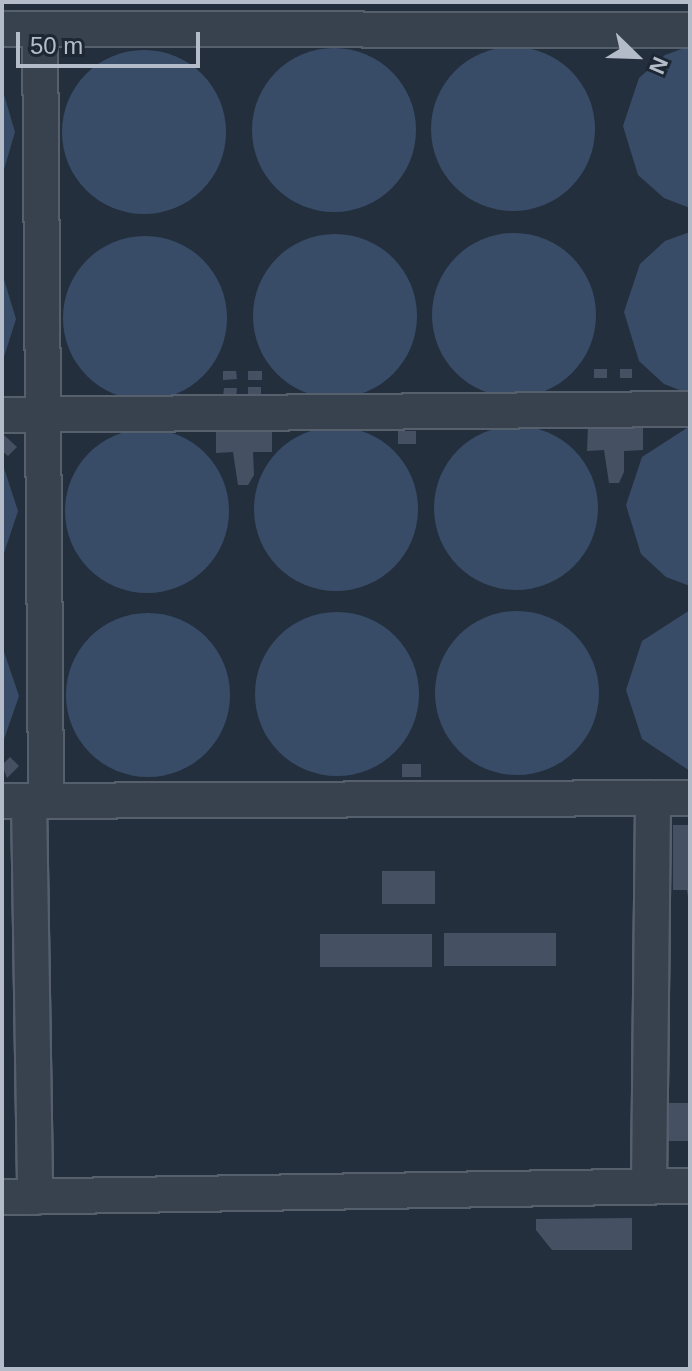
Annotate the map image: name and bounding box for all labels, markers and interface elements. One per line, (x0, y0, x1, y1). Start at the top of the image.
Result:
scale bar (20, 16, 204, 66)
north arrow (596, 16, 676, 96)
text: 50 m (30, 32, 83, 59)
text: N (644, 53, 673, 78)

